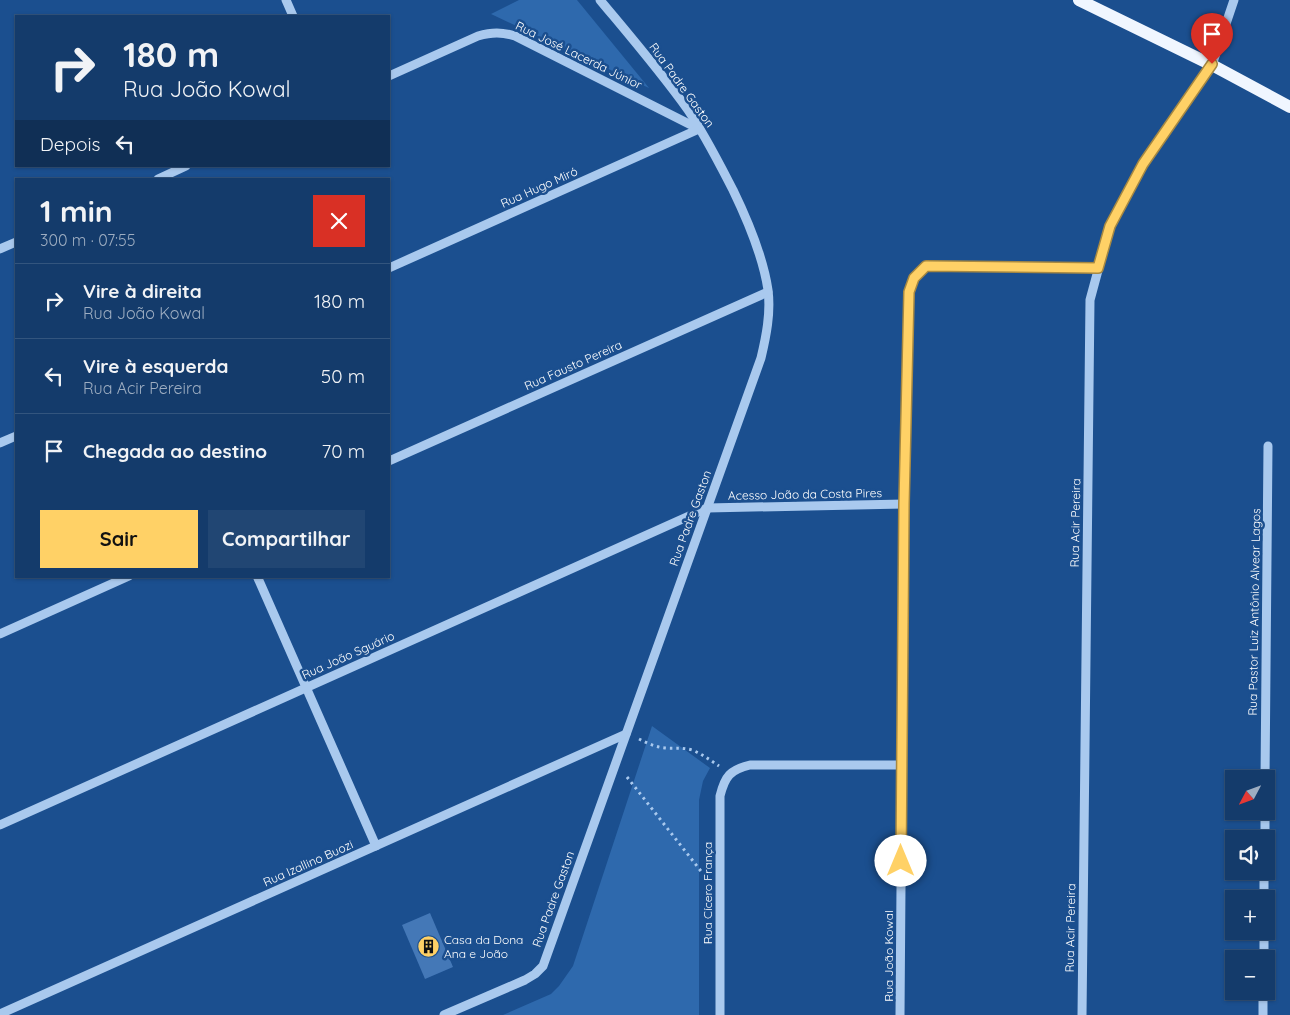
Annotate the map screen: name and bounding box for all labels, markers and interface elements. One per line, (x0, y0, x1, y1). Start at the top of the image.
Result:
pin (1191, 13, 1233, 64)
street label: Rua José Lacerda Júnior (513, 18, 645, 92)
icon: arrive (1198, 20, 1226, 48)
text: 180 m (123, 32, 219, 76)
icon: right (40, 35, 105, 100)
street label: Rua Padre Gaston (646, 40, 718, 130)
text: Rua João Kowal (123, 75, 291, 103)
icon: left (111, 130, 139, 158)
text: Depois (40, 132, 101, 156)
street label: Rua Hugo Miró (498, 163, 580, 211)
text: 1 min (40, 192, 113, 230)
button: close (313, 195, 365, 247)
text: 300 m · 07:55 (40, 230, 136, 250)
text: Vire à direita (83, 279, 202, 303)
icon: right (40, 287, 68, 315)
text: 180 m (314, 289, 365, 313)
text: Rua João Kowal (83, 303, 205, 323)
street label: Rua Fausto Pereira (522, 337, 624, 393)
text: Vire à esquerda (83, 354, 228, 378)
icon: left (40, 362, 68, 390)
text: 50 m (321, 364, 365, 388)
text: Rua Acir Pereira (83, 378, 202, 398)
icon: arrive (40, 437, 68, 465)
text: Chegada ao destino (83, 439, 267, 463)
text: 70 m (321, 439, 365, 463)
street label: Rua Padre Gaston (666, 468, 714, 568)
street label: Rua Acir Pereira (1067, 478, 1083, 568)
street label: Acesso João da Costa Pires (728, 485, 883, 503)
street label: Rua Pastor Luiz Antônio Alvear Lagos (1245, 508, 1263, 716)
button: Sair (40, 510, 198, 568)
button: Compartilhar (208, 510, 365, 568)
street label: Rua João Sguário (299, 628, 397, 682)
north arrow (1225, 770, 1275, 820)
map controls (1225, 770, 1275, 1000)
button: sound (1225, 830, 1275, 880)
position arrow (874, 834, 926, 886)
street label: Rua Izallino Buozi (261, 836, 355, 890)
street label: Rua Cícero França (700, 842, 715, 944)
street label: Rua Padre Gaston (529, 849, 577, 949)
street label: Rua Acir Pereira (1062, 883, 1078, 973)
button: + (1225, 890, 1275, 940)
street label: Rua João Kowal (881, 910, 896, 1002)
place label: Casa da Dona Ana e João (444, 932, 523, 961)
building icon: Casa da Dona Ana e João (416, 934, 440, 958)
button: − (1225, 950, 1275, 1000)

